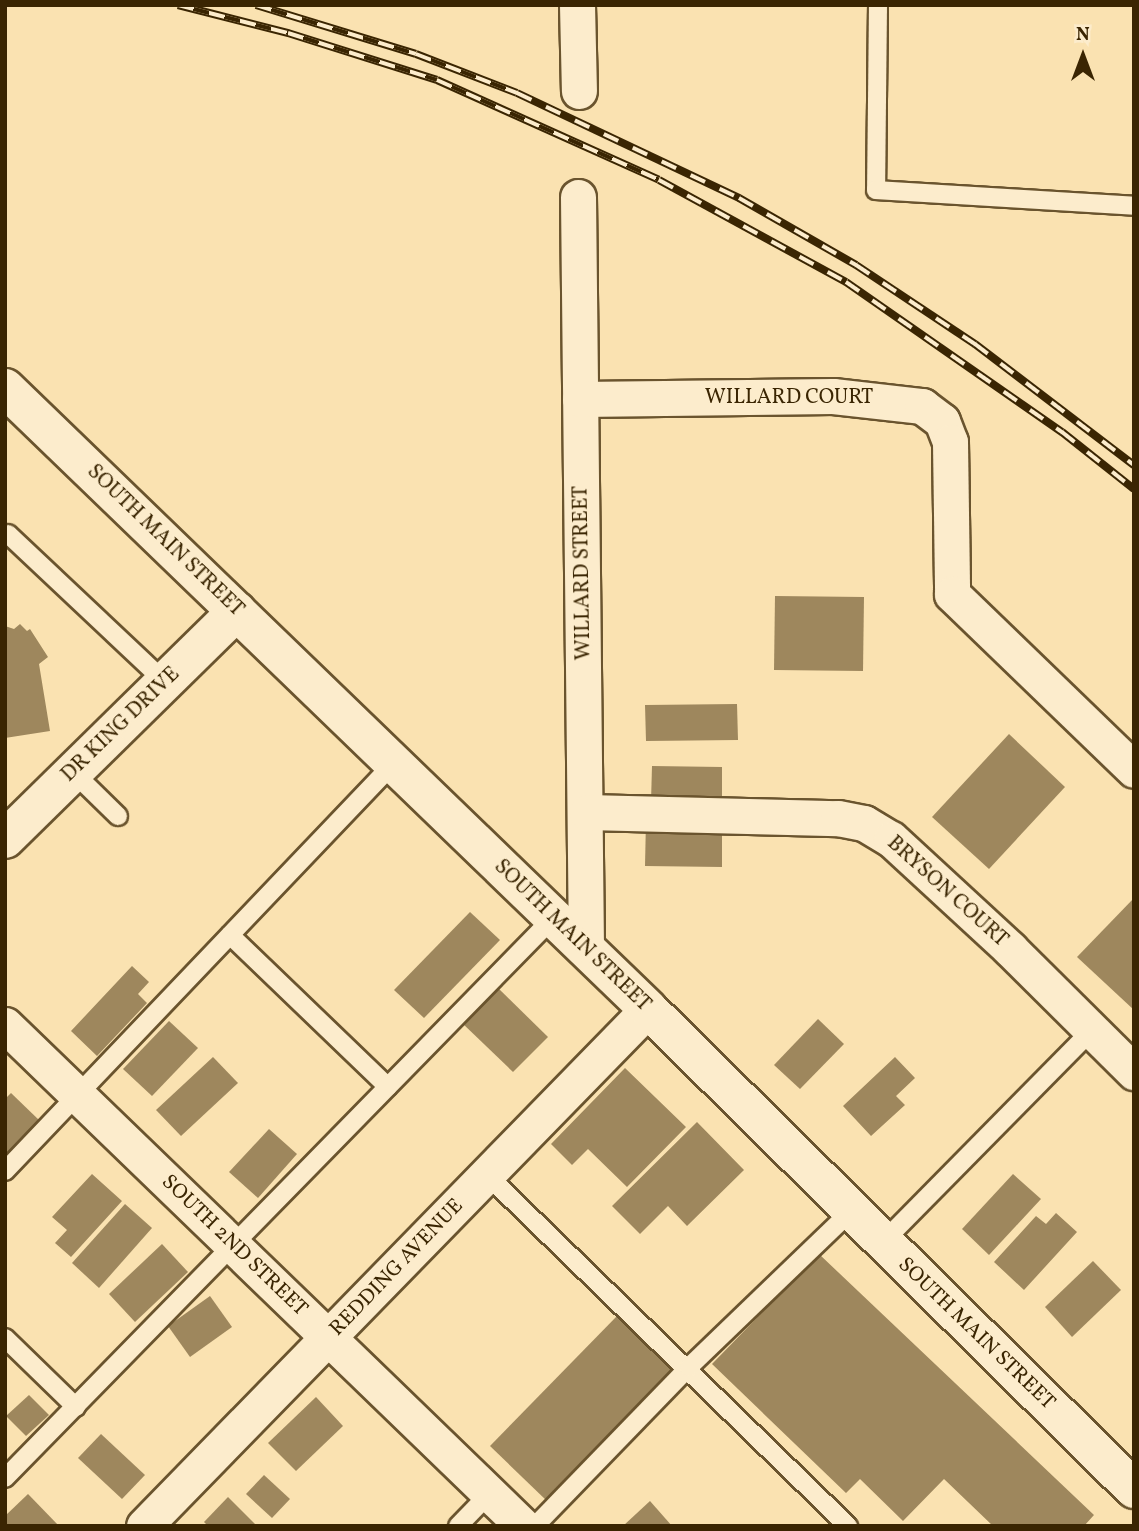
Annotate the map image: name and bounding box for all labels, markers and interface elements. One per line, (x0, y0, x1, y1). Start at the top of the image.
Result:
north arrow (1048, 21, 1118, 91)
text: N (1076, 22, 1090, 48)
street label: WILLARD COURT (705, 385, 873, 411)
street label: SOUTH MAIN STREET (81, 460, 249, 622)
street label: WILLARD STREET (569, 485, 597, 661)
street label: DR KING DRIVE (57, 662, 185, 788)
street label: BRYSON COURT (881, 831, 1013, 953)
street label: SOUTH MAIN STREET (488, 855, 656, 1017)
street label: SOUTH 2ND STREET (156, 1170, 312, 1322)
street label: REDDING AVENUE (325, 1194, 469, 1342)
street label: SOUTH MAIN STREET (892, 1253, 1060, 1415)

